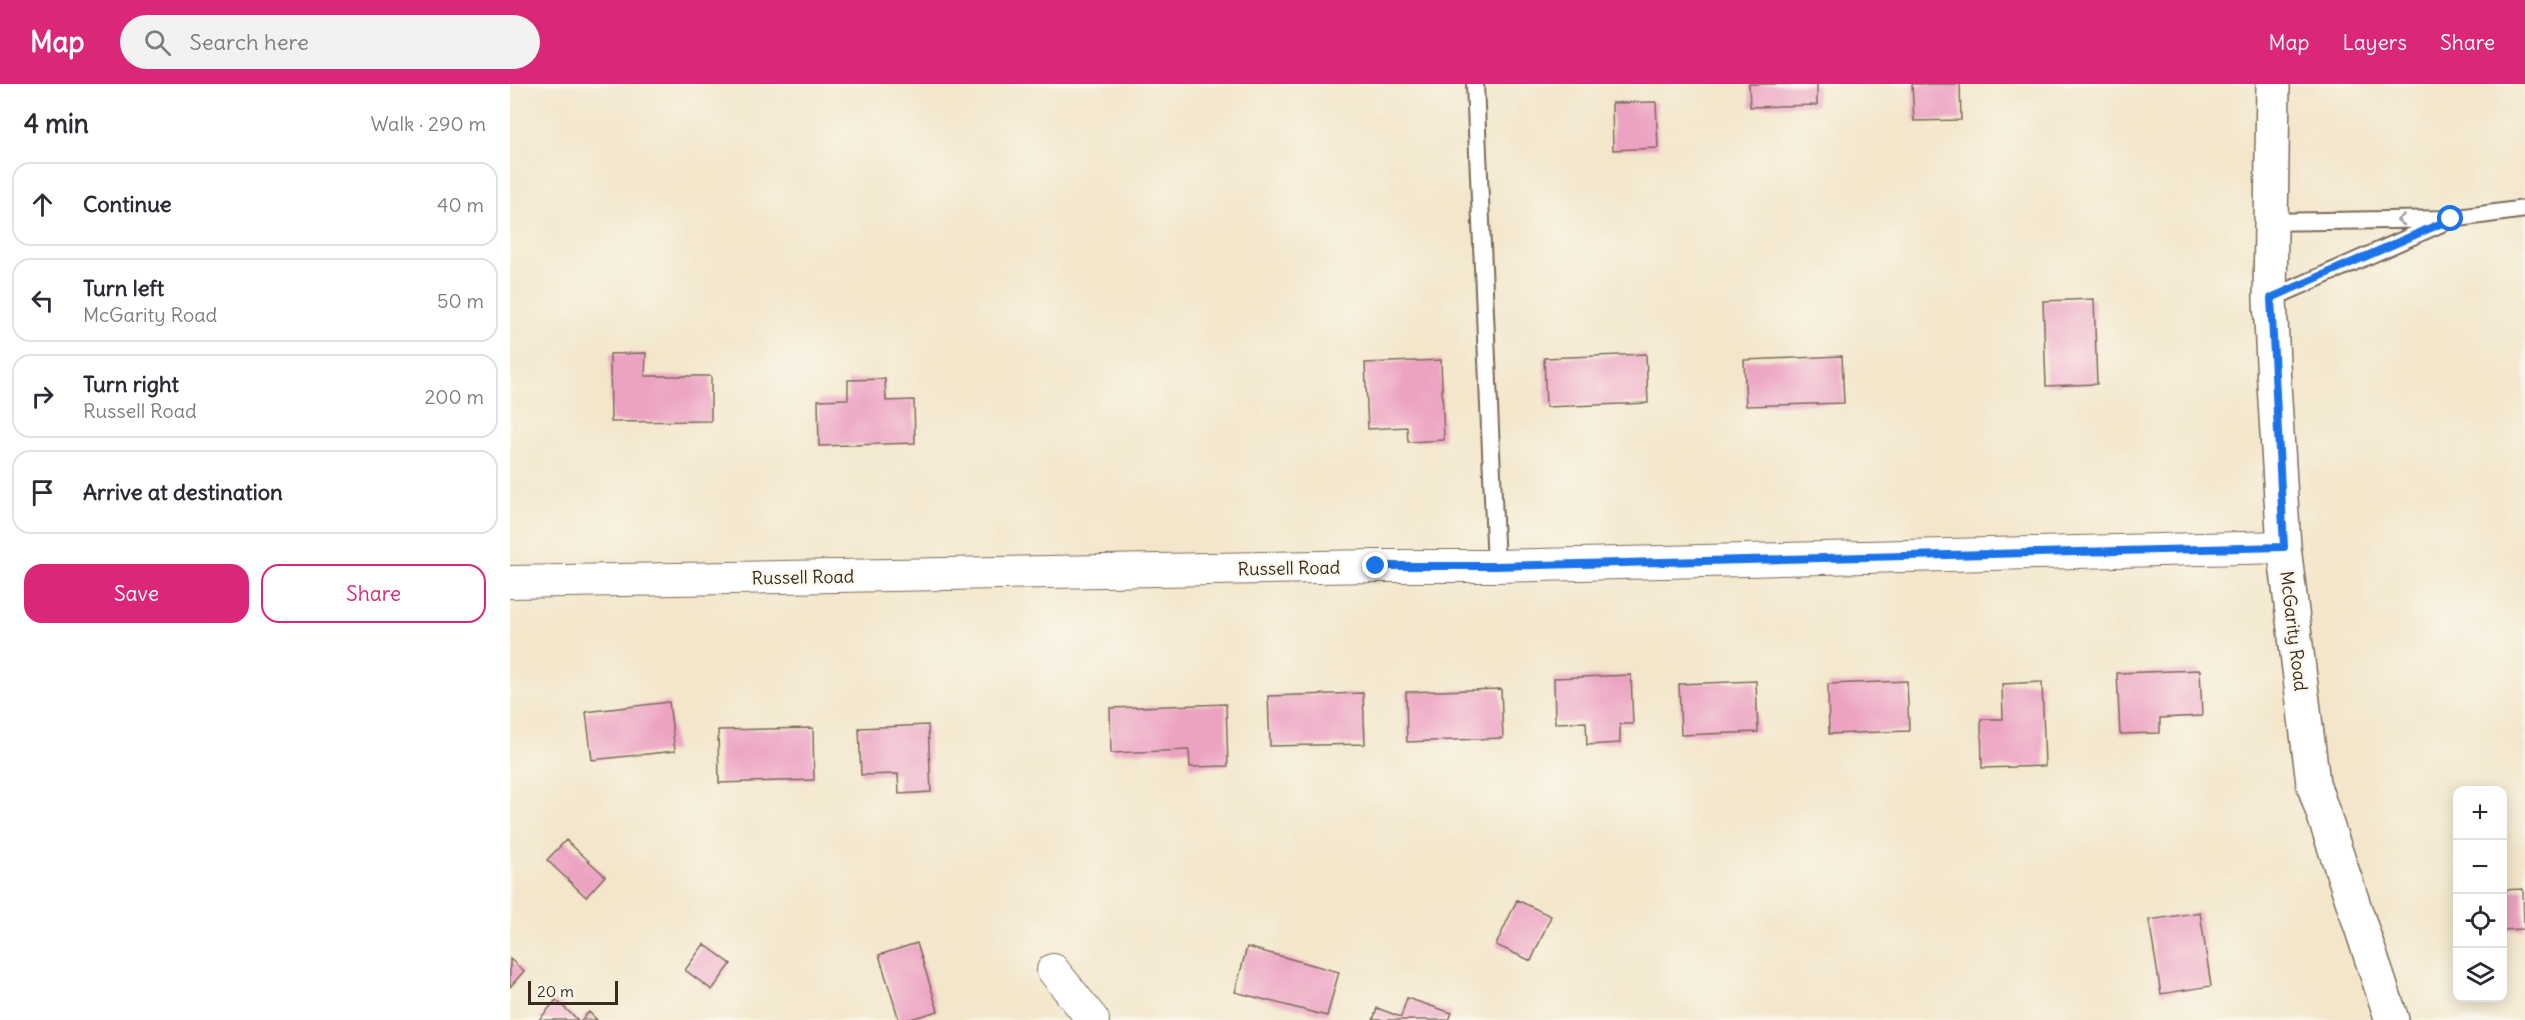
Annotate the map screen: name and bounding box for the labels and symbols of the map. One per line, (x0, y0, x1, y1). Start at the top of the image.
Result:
route start (2437, 205, 2463, 231)
one-way arrow (2396, 214, 2405, 226)
route end (1362, 552, 1388, 578)
street label: Russell Road (1238, 556, 1341, 580)
street label: Russell Road (752, 565, 855, 589)
street label: McGarity Road (2275, 570, 2313, 693)
scale bar (528, 978, 618, 1006)

